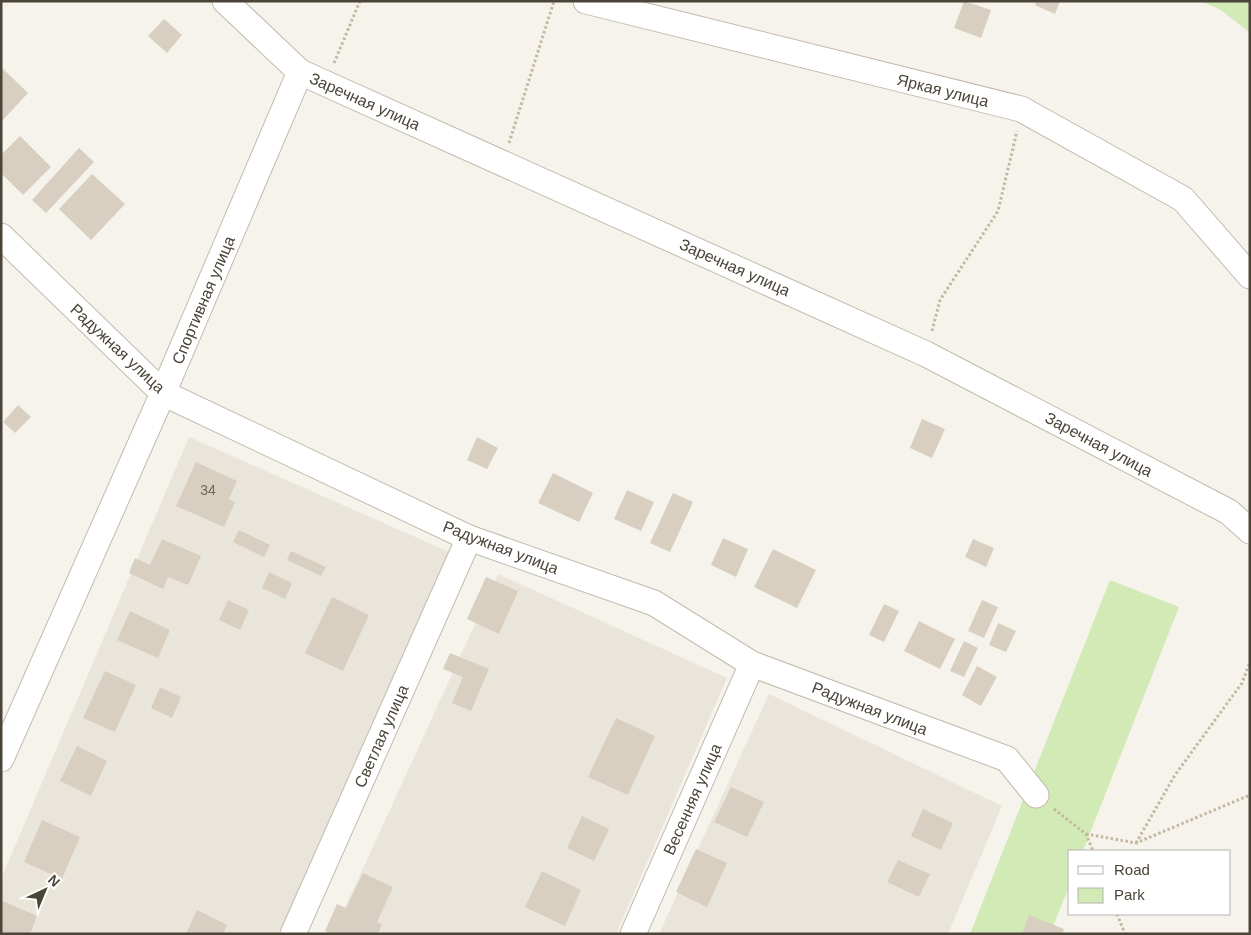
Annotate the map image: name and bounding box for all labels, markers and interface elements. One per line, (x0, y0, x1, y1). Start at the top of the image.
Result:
street label: Заречная улица (307, 69, 423, 133)
street label: Яркая улица (895, 71, 991, 110)
street label: Спортивная улица (169, 234, 238, 367)
street label: Заречная улица (677, 235, 793, 299)
street label: Радужная улица (67, 301, 168, 396)
street label: Заречная улица (1042, 409, 1155, 480)
house number: 34 (200, 482, 216, 498)
street label: Радужная улица (441, 518, 561, 577)
street label: Радужная улица (810, 679, 930, 738)
street label: Светлая улица (351, 682, 412, 790)
street label: Весенняя улица (660, 741, 725, 857)
legend (1068, 850, 1231, 915)
text: Road (1114, 861, 1150, 878)
north arrow (20, 865, 70, 915)
text: N (45, 871, 63, 890)
text: Park (1114, 886, 1145, 903)

